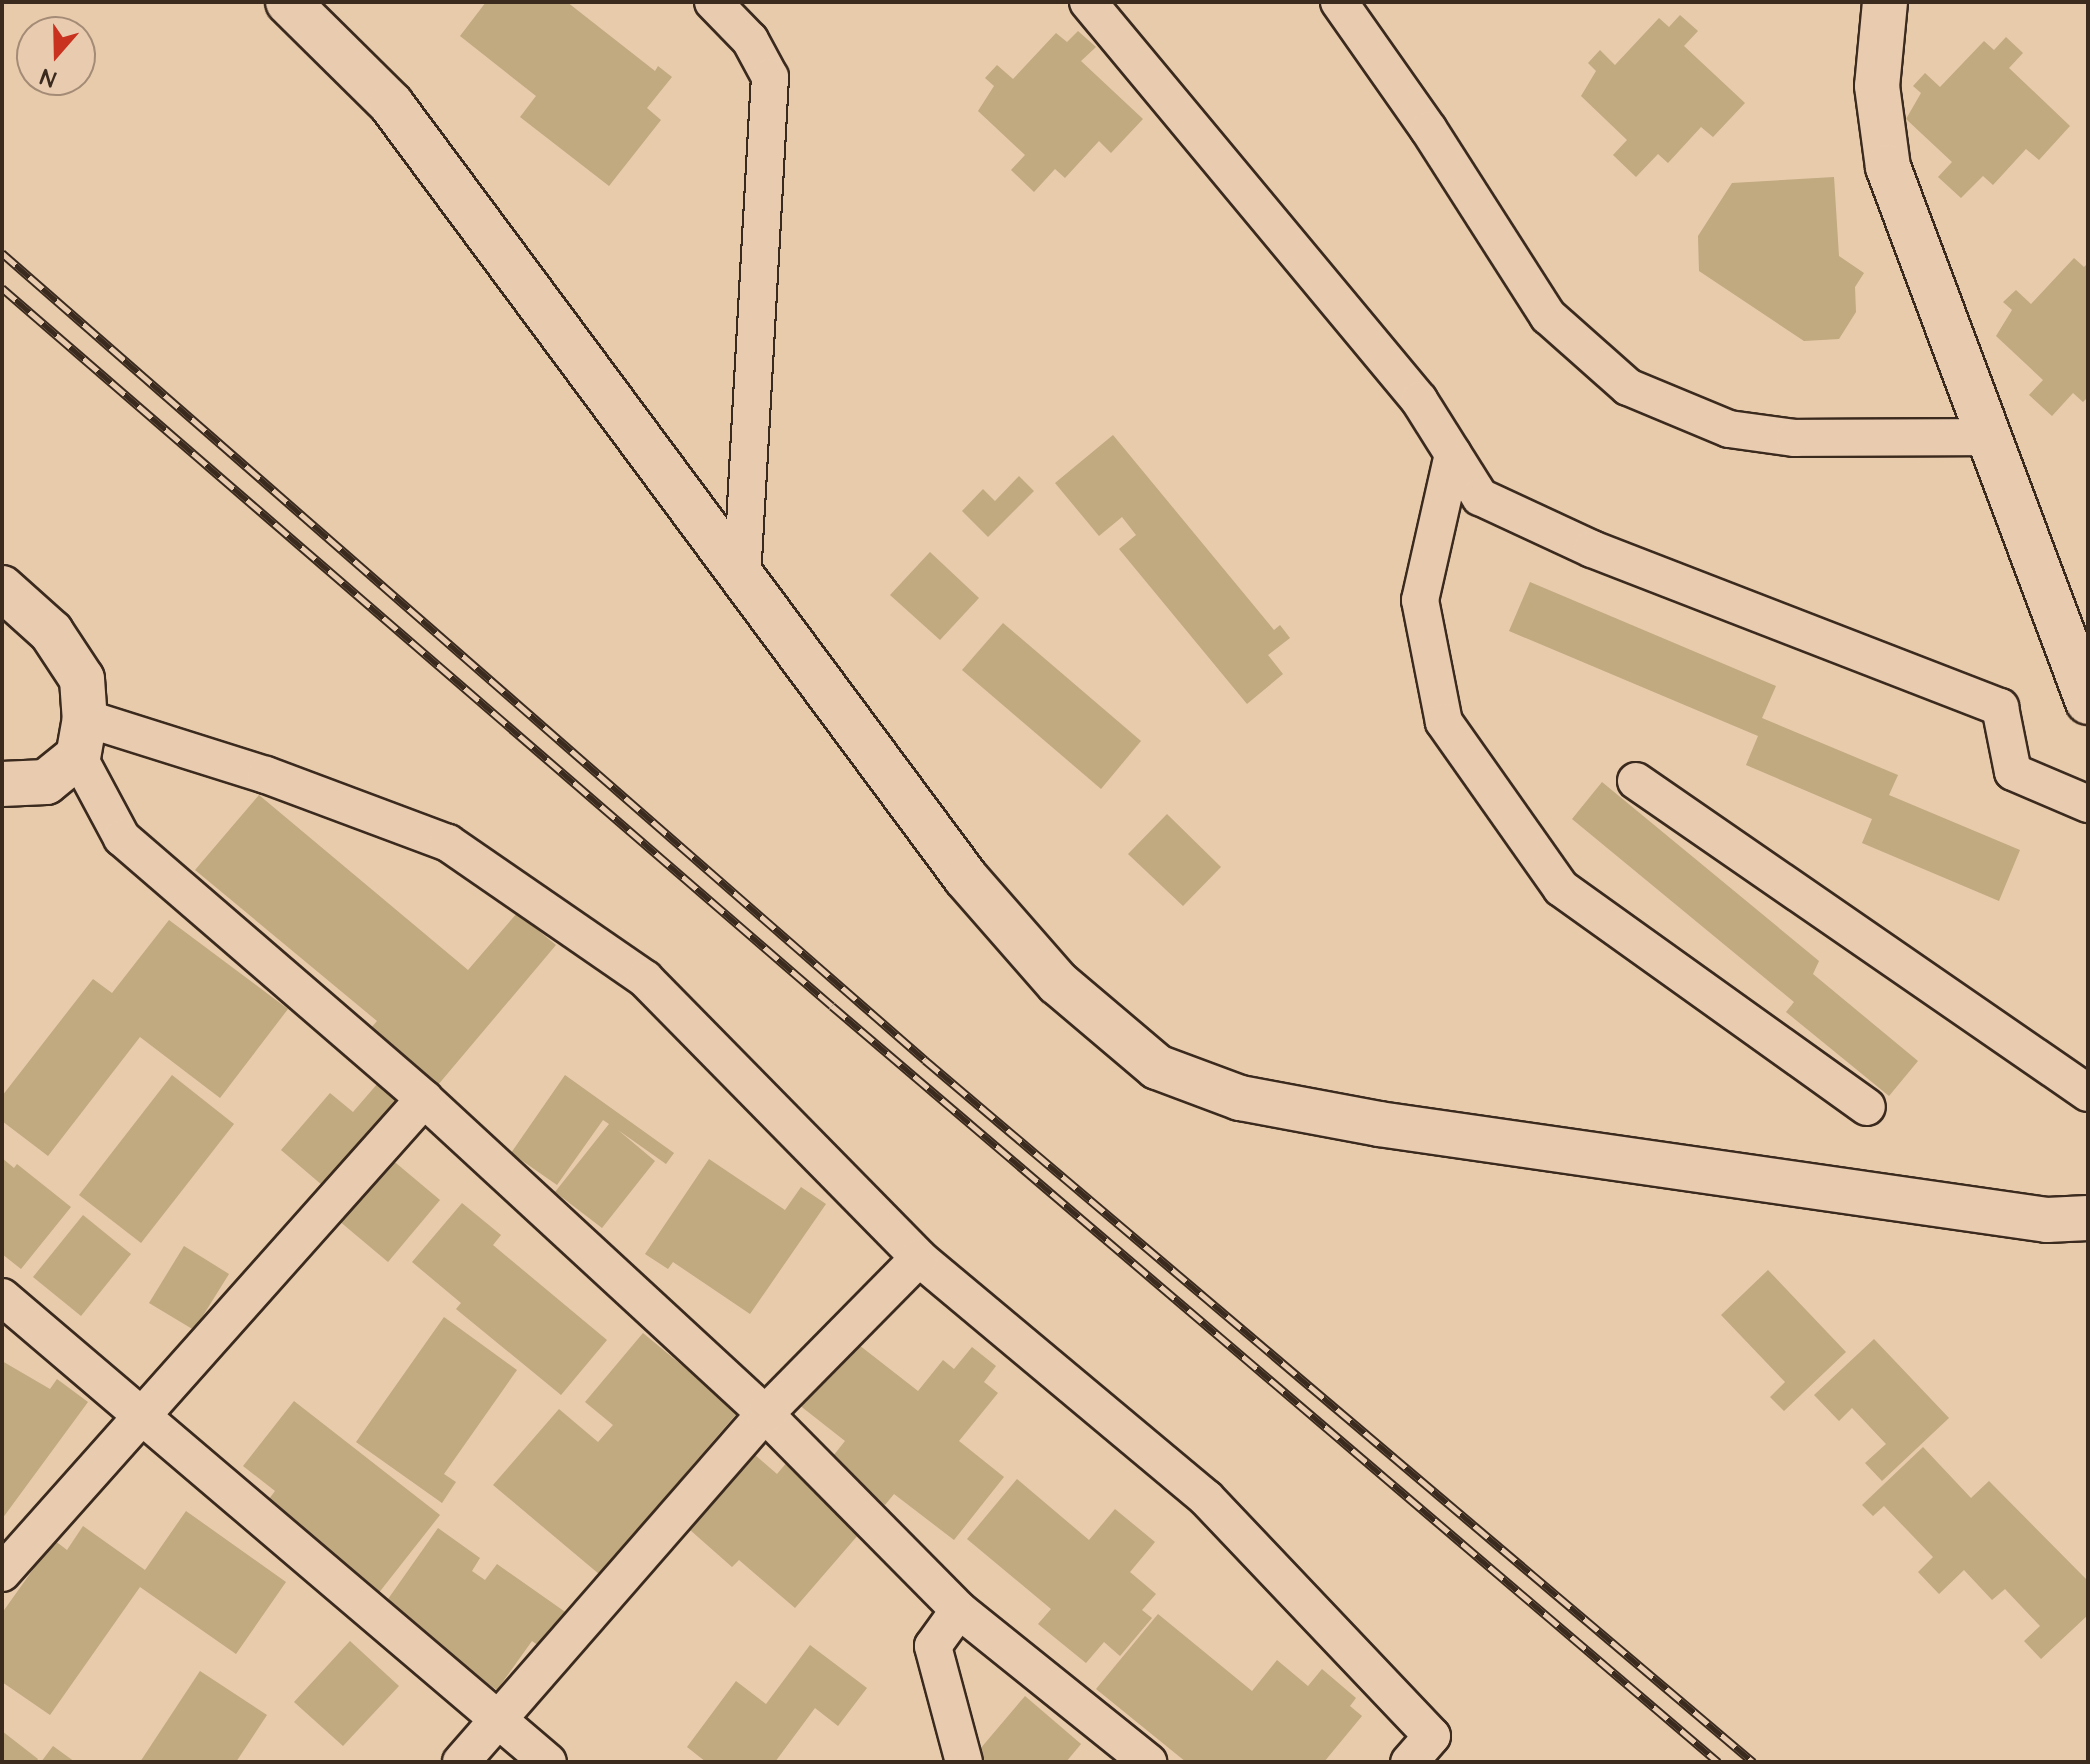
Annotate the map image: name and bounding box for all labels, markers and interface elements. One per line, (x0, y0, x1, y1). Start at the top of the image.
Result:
north arrow (16, 16, 96, 96)
text: N (37, 60, 60, 94)

